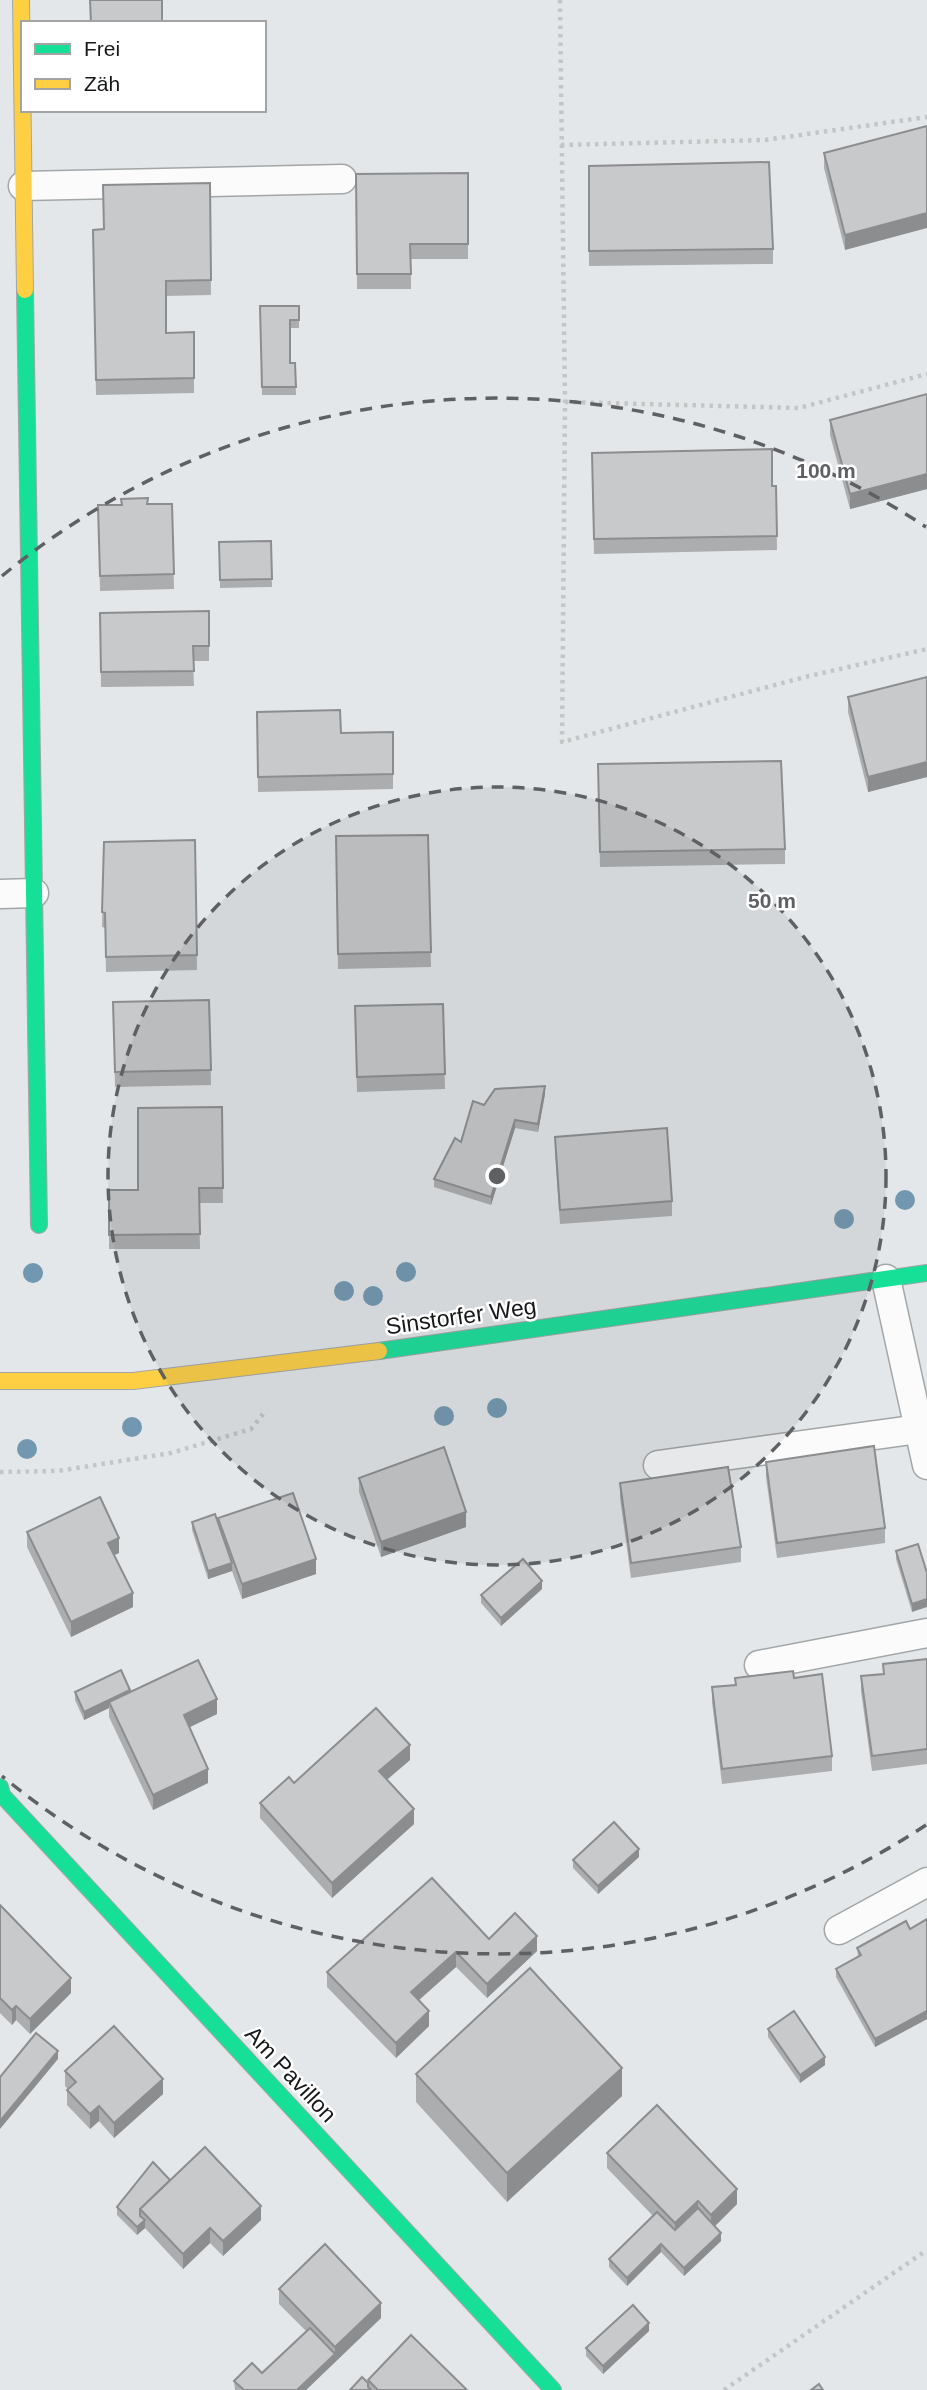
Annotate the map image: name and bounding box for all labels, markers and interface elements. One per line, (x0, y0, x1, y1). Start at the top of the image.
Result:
legend (21, 21, 266, 112)
text: Frei (84, 37, 120, 60)
text: Zäh (84, 72, 120, 95)
text: 100 m (796, 459, 856, 482)
text: 50 m (748, 889, 796, 912)
centre of rings (485, 1164, 509, 1188)
street label: Sinstorfer Weg (384, 1293, 538, 1339)
street label: Am Pavillon (240, 2021, 342, 2127)

